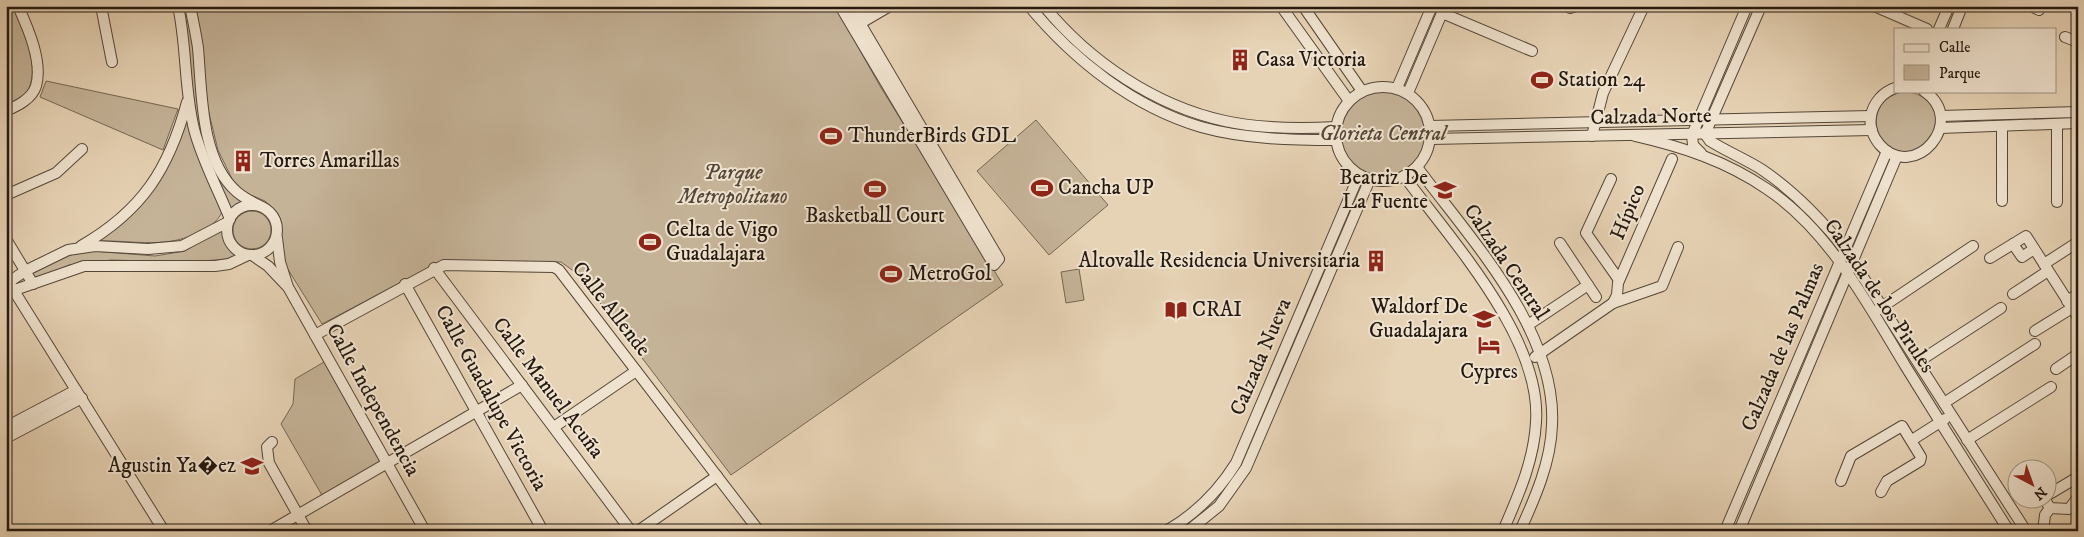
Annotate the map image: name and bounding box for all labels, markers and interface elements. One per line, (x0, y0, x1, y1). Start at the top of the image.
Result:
legend (1894, 28, 2056, 92)
text: Calle (1939, 38, 1971, 57)
building icon: Casa Victoria (1227, 47, 1253, 73)
place label: Casa Victoria (1256, 47, 1366, 73)
text: Parque (1939, 64, 1980, 83)
sports icon: Station 24 (1529, 67, 1555, 93)
place label: Station 24 (1558, 67, 1646, 93)
street label: Calzada Norte (1590, 103, 1712, 131)
park label: Glorieta Central (1319, 121, 1449, 147)
sports icon: ThunderBirds GDL (818, 123, 844, 149)
place label: ThunderBirds GDL (848, 123, 1016, 149)
building icon: Torres Amarillas (230, 148, 256, 174)
place label: Torres Amarillas (260, 148, 400, 174)
park label: Parque Metropolitano (676, 160, 788, 210)
place label: Beatriz De La Fuente (1339, 165, 1428, 215)
sports icon: Cancha UP (1029, 175, 1055, 201)
place label: Cancha UP (1058, 175, 1154, 201)
sports icon: Basketball Court (862, 176, 888, 202)
school or university icon: Beatriz De La Fuente (1432, 177, 1458, 203)
street label: Hípico (1605, 180, 1651, 244)
street label: Calzada Central (1458, 199, 1555, 326)
place label: Basketball Court (805, 203, 945, 229)
street label: Calzada de los Pirules (1818, 214, 1940, 378)
place label: Celta de Vigo Guadalajara (666, 217, 778, 267)
sports icon: Celta de Vigo Guadalajara (637, 229, 663, 255)
place label: Altovalle Residencia Universitaria (1079, 248, 1360, 274)
building icon: Altovalle Residencia Universitaria (1363, 248, 1389, 274)
street label: Calle Allende (566, 256, 656, 362)
street label: Calzada de las Palmas (1736, 259, 1830, 435)
sports icon: MetroGol (878, 261, 904, 287)
place label: MetroGol (908, 261, 992, 287)
street label: Calzada Nueva (1225, 294, 1297, 420)
place label: Waldorf De Guadalajara (1369, 294, 1468, 344)
library icon: CRAI (1163, 297, 1189, 323)
place label: CRAI (1192, 297, 1242, 323)
street label: Calle Guadalupe Victoria (429, 301, 553, 496)
school or university icon: Waldorf De Guadalajara (1471, 306, 1497, 332)
street label: Calle Manuel Acuña (487, 312, 609, 464)
street label: Calle Independencia (320, 319, 426, 481)
hotel icon: Cypres (1476, 332, 1502, 358)
place label: Cypres (1460, 359, 1518, 385)
place label: Agustin Ya�ez (108, 453, 236, 479)
school or university icon: Agustin Ya�ez (239, 453, 265, 479)
north arrow (2006, 460, 2056, 510)
text: N (2029, 482, 2050, 504)

